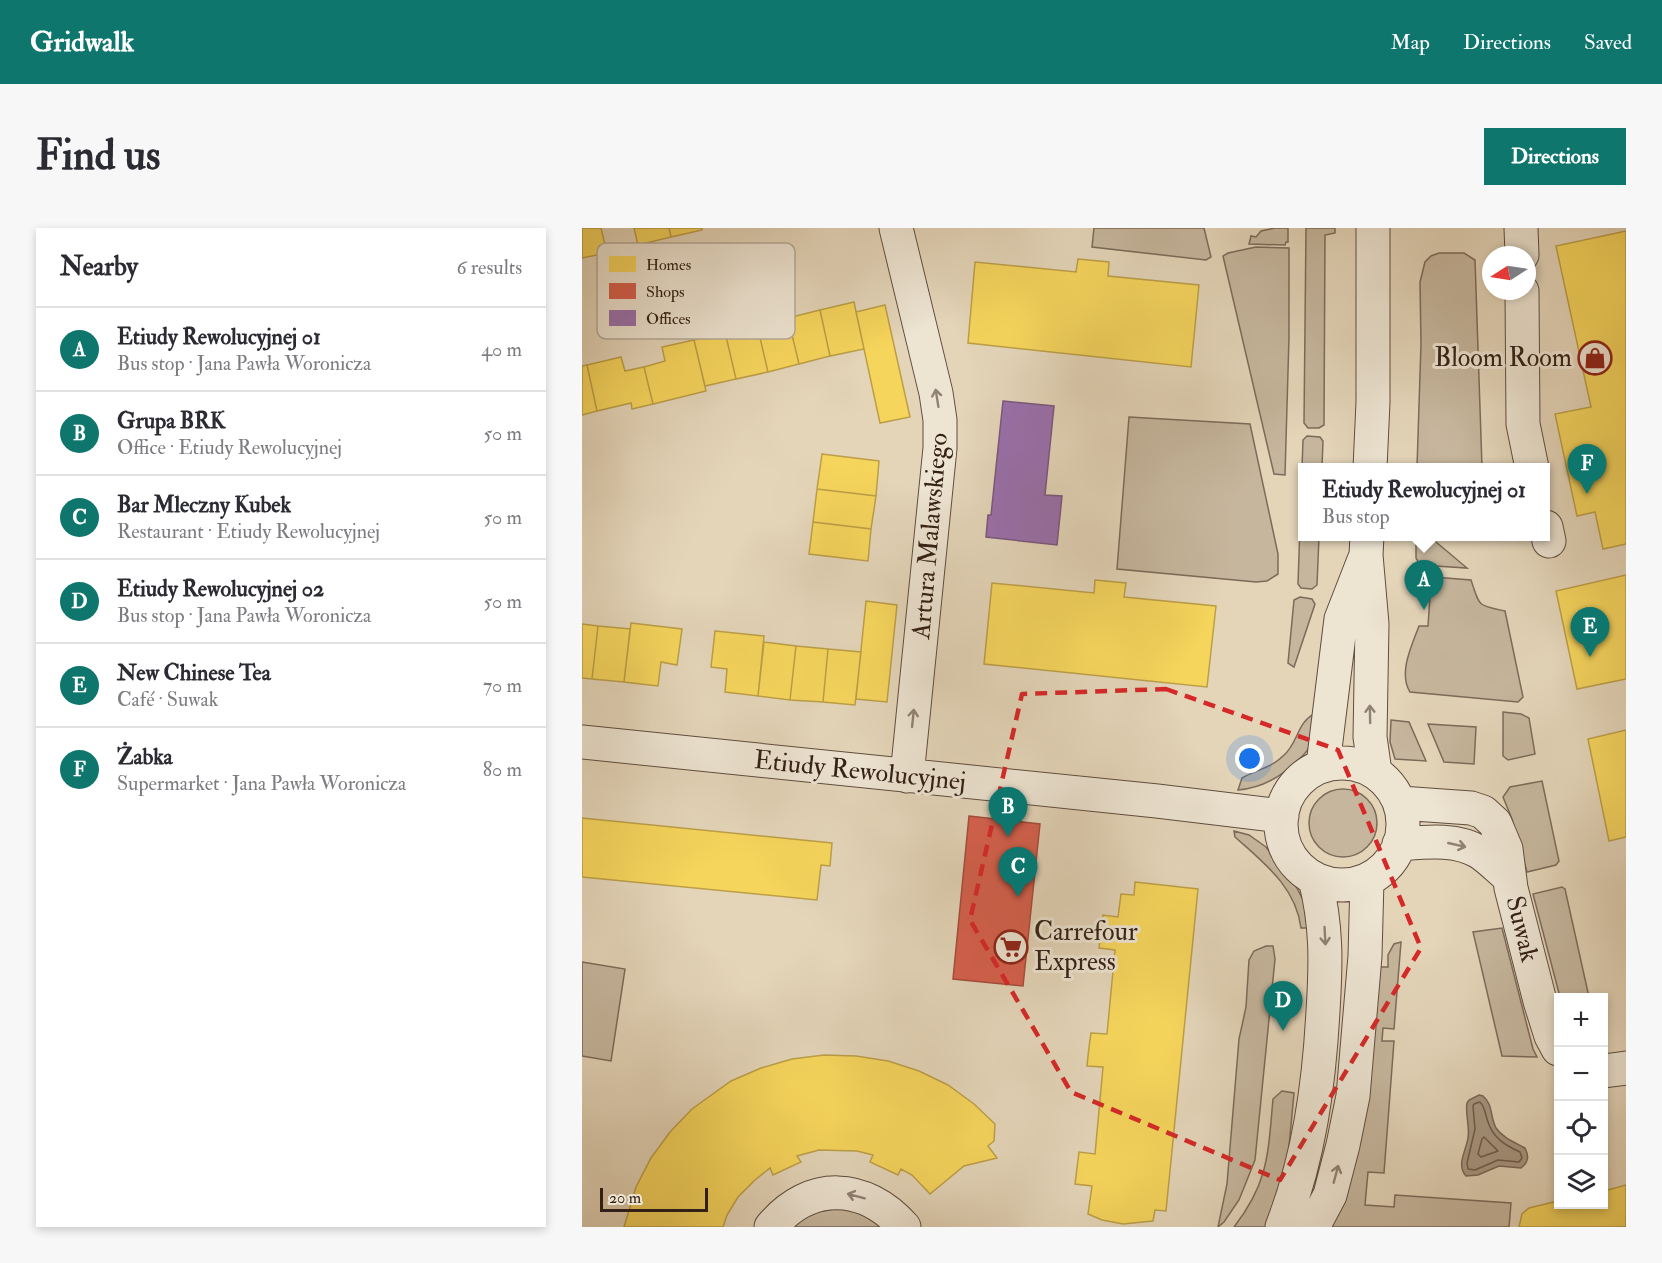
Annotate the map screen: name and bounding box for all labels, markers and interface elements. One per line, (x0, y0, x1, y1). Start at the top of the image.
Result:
text: Gridwalk (30, 25, 134, 60)
text: Map (1390, 29, 1430, 56)
text: Directions (1463, 29, 1551, 56)
text: Saved (1584, 29, 1632, 56)
button: Directions (1484, 128, 1626, 185)
text: Find us (36, 130, 160, 182)
legend (597, 243, 795, 339)
north arrow (1482, 246, 1536, 300)
text: Nearby (60, 251, 138, 283)
text: 6 results (456, 255, 522, 280)
text: Homes (646, 255, 691, 275)
text: Shops (646, 282, 685, 303)
text: Offices (646, 309, 691, 329)
text: Etiudy Rewolucyjnej 01 (117, 323, 321, 351)
text: A (73, 337, 86, 362)
text: 40 m (481, 337, 522, 362)
shop icon: Bloom Room (1577, 340, 1613, 376)
place label: Bloom Room (1434, 342, 1572, 374)
text: Bus stop · Jana Pawła Woronicza (117, 351, 371, 376)
one-way arrow (931, 389, 942, 409)
text: Grupa BRK (117, 407, 225, 435)
text: B (73, 421, 86, 446)
text: 50 m (483, 421, 522, 446)
street label: Artura Malawskiego (905, 431, 955, 642)
text: Office · Etiudy Rewolucyjnej (117, 435, 342, 460)
pin: F (1568, 444, 1606, 494)
popup (1298, 463, 1550, 541)
text: Etiudy Rewolucyjnej 01 (1322, 476, 1526, 504)
text: Bar Mleczny Kubek (117, 491, 291, 519)
text: Bus stop (1322, 504, 1390, 529)
text: C (72, 505, 87, 530)
text: 50 m (483, 505, 522, 530)
text: Restaurant · Etiudy Rewolucyjnej (117, 519, 380, 544)
pin: A (1404, 560, 1444, 610)
text: Etiudy Rewolucyjnej 02 (117, 575, 324, 603)
text: D (71, 589, 88, 614)
text: 50 m (483, 589, 522, 614)
text: Bus stop · Jana Pawła Woronicza (117, 603, 371, 628)
pin: E (1570, 608, 1610, 657)
text: New Chinese Tea (117, 659, 271, 687)
text: E (72, 673, 87, 698)
text: 70 m (483, 673, 522, 698)
text: Café · Suwak (117, 687, 218, 712)
one-way arrow (1364, 704, 1376, 724)
one-way arrow (908, 708, 919, 728)
text: Żabka (117, 743, 173, 771)
street label: Etiudy Rewolucyjnej (752, 744, 968, 798)
your location (1235, 744, 1264, 773)
text: F (73, 757, 86, 782)
text: 80 m (483, 757, 522, 782)
text: Supermarket · Jana Pawła Woronicza (117, 771, 406, 796)
pin: B (988, 788, 1028, 837)
one-way arrow (1447, 840, 1467, 851)
pin: C (998, 848, 1038, 897)
street label: Suwak (1498, 893, 1546, 966)
place label: Carrefour Express (1034, 916, 1138, 979)
one-way arrow (1320, 926, 1331, 946)
supermarket icon: Carrefour Express (993, 929, 1029, 965)
pin: D (1264, 982, 1302, 1031)
map controls (1554, 993, 1608, 1209)
button: + (1554, 993, 1608, 1047)
button: − (1554, 1047, 1608, 1101)
button: locate (1554, 1101, 1608, 1155)
button: layers (1554, 1155, 1608, 1209)
one-way arrow (1330, 1164, 1342, 1183)
scale bar (600, 1185, 708, 1212)
text: 20 m (609, 1188, 641, 1208)
one-way arrow (847, 1190, 866, 1201)

